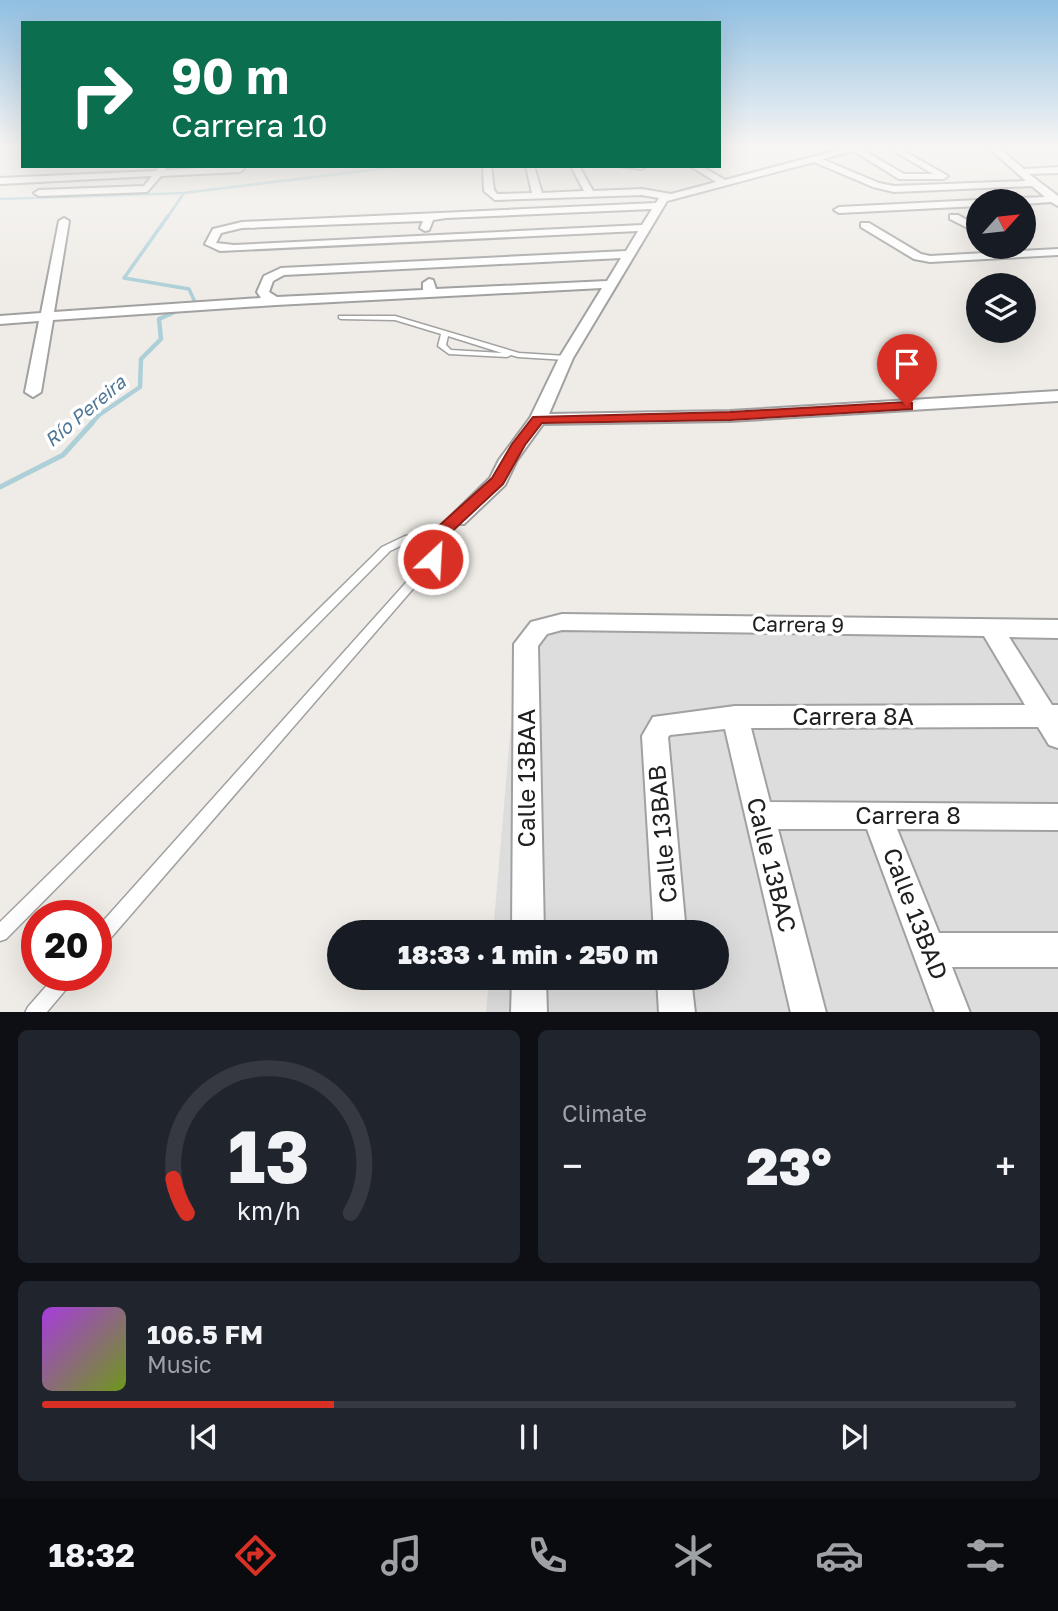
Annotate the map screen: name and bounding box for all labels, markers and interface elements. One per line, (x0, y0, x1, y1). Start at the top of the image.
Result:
text: 90 m (171, 46, 289, 105)
icon: right (56, 49, 147, 140)
text: Carrera 10 (171, 106, 328, 144)
north arrow (966, 189, 1036, 259)
map controls (966, 189, 1036, 343)
button: layers (966, 273, 1036, 343)
pin (877, 334, 937, 406)
icon: arrive (888, 345, 926, 383)
water label: Río Pereira (39, 369, 131, 451)
position arrow (396, 522, 470, 596)
street label: Carrera 9 (752, 610, 844, 638)
street label: Carrera 8A (792, 701, 914, 730)
street label: Calle 13BAA (511, 709, 540, 847)
street label: Calle 13BAB (641, 764, 682, 904)
street label: Calle 13BAC (742, 794, 803, 935)
street label: Carrera 8 (855, 800, 961, 829)
street label: Calle 13BAD (878, 843, 955, 984)
speed limit sign: 20 (21, 900, 112, 991)
text: 18:33 · 1 min · 250 m (398, 939, 658, 970)
text: Climate (562, 1099, 647, 1127)
text: 13 (228, 1112, 310, 1199)
text: 23° (746, 1134, 832, 1196)
text: − (562, 1143, 583, 1188)
text: + (995, 1143, 1016, 1188)
text: km/h (237, 1194, 301, 1225)
text: 106.5 FM (147, 1319, 263, 1350)
text: Music (147, 1350, 212, 1378)
icon: previous (185, 1418, 223, 1456)
icon: pause (510, 1418, 548, 1456)
icon: next (835, 1418, 873, 1456)
icon: directions (231, 1531, 280, 1580)
icon: music (377, 1531, 426, 1580)
icon: phone (523, 1531, 572, 1580)
icon: climate (669, 1531, 718, 1580)
icon: car (815, 1531, 864, 1580)
icon: filters (961, 1531, 1010, 1580)
text: 18:32 (48, 1536, 135, 1574)

